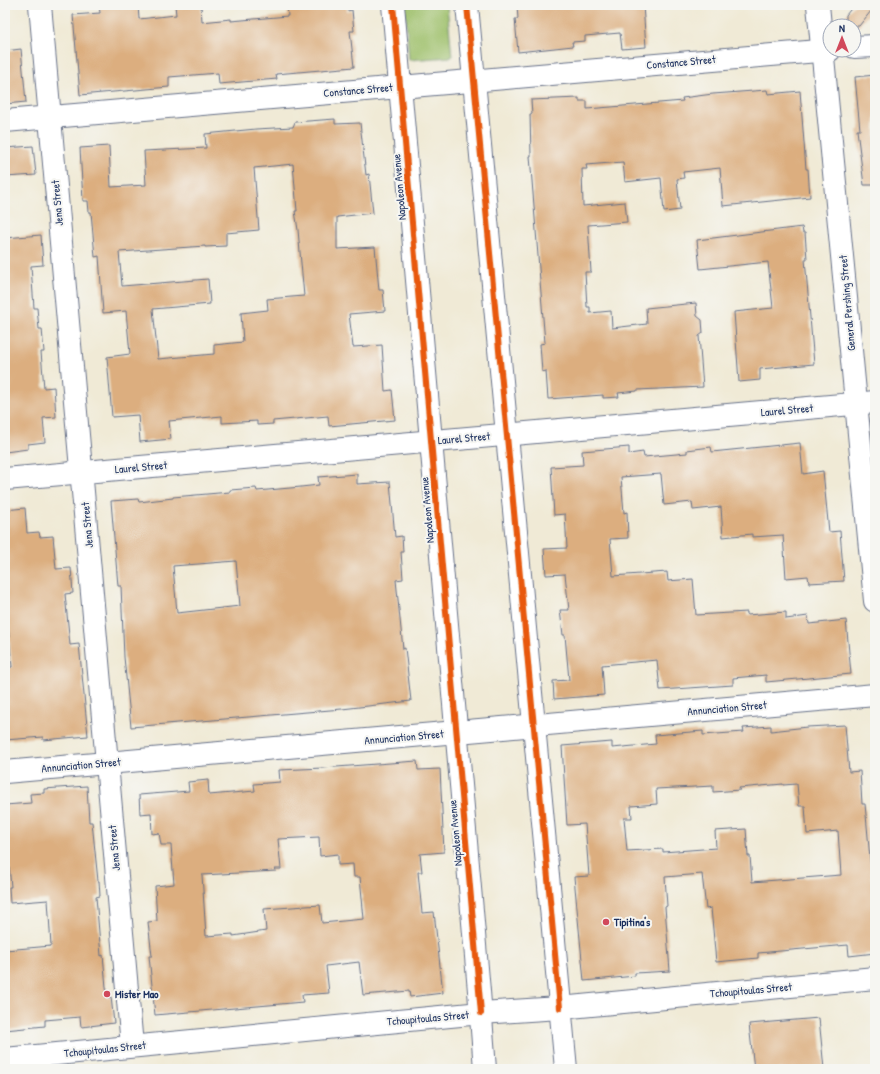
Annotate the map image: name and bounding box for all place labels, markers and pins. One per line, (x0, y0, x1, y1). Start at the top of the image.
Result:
place label: Tipitina's (613, 915, 651, 930)
marker: Tipitina's (601, 917, 611, 927)
place label: Mister Mao (115, 987, 159, 1001)
marker: Mister Mao (102, 989, 112, 999)

